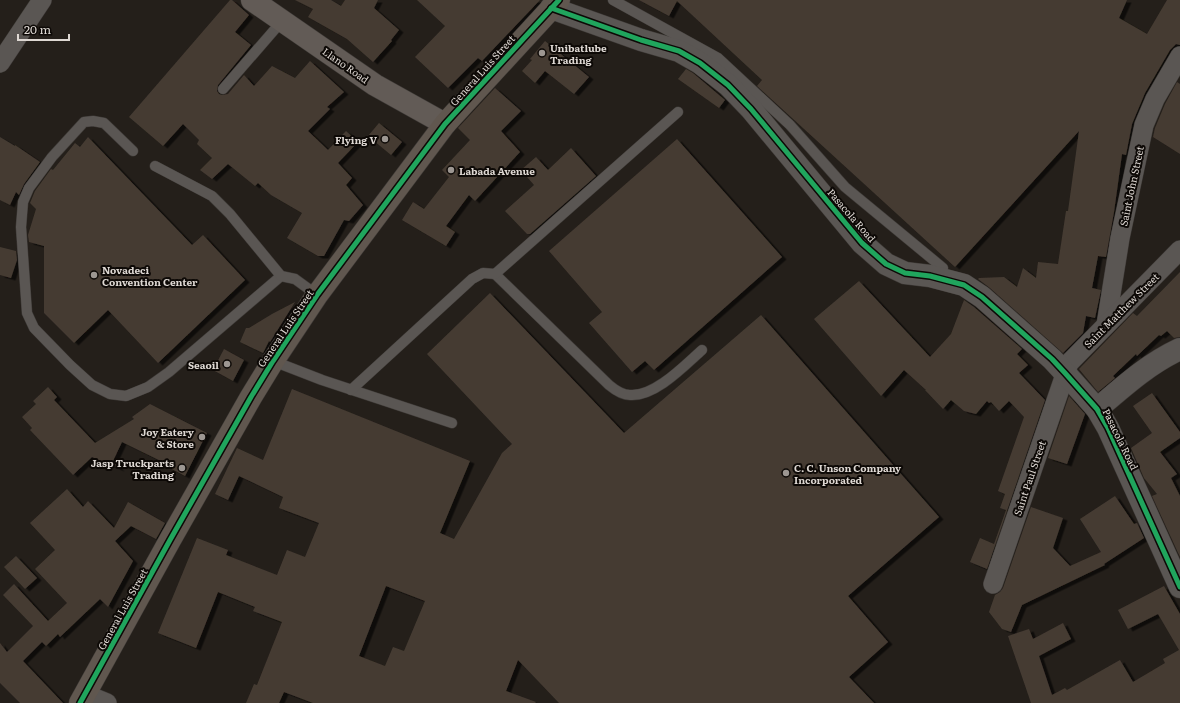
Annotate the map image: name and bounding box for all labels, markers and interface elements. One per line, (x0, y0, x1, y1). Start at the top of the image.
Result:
scale bar (18, 16, 69, 42)
text: 20 m (24, 20, 51, 38)
street label: General Luis Street (446, 31, 518, 109)
place label: Unibatlube Trading (550, 40, 607, 67)
street label: Llano Road (320, 44, 372, 86)
marker: Unibatlube Trading (537, 48, 547, 58)
place label: Flying V (335, 132, 377, 147)
marker: Flying V (380, 134, 390, 144)
street label: Saint John Street (1115, 145, 1147, 227)
place label: Labada Avenue (459, 163, 535, 178)
marker: Labada Avenue (446, 165, 456, 175)
street label: Pasacola Road (824, 185, 880, 245)
place label: Novadeci Convention Center (102, 262, 198, 289)
street label: Saint Matthew Street (1080, 269, 1162, 351)
marker: Novadeci Convention Center (89, 270, 99, 280)
street label: General Luis Street (253, 286, 317, 370)
place label: Seaoil (188, 357, 219, 372)
marker: Seaoil (222, 359, 232, 369)
street label: Pasacola Road (1100, 406, 1142, 472)
place label: Joy Eatery & Store (141, 424, 195, 451)
marker: Joy Eatery & Store (197, 432, 207, 442)
street label: Saint Paul Street (1009, 438, 1049, 518)
place label: Jasp Truckparts Trading (91, 455, 175, 482)
place label: C. C. Unson Company Incorporated (794, 460, 902, 487)
marker: Jasp Truckparts Trading (177, 463, 187, 473)
marker: C. C. Unson Company Incorporated (781, 468, 791, 478)
street label: General Luis Street (93, 566, 151, 652)

